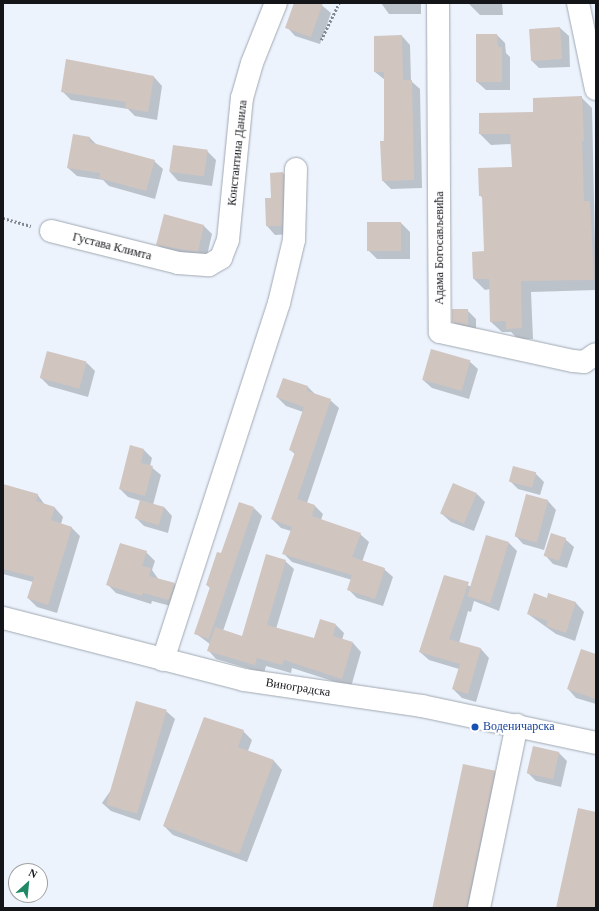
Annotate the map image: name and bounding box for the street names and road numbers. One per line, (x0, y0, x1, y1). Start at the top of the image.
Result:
street label: Константина Данила (225, 99, 251, 207)
street label: Адама Богосављевића (433, 191, 447, 305)
street label: Густава Климта (71, 230, 153, 264)
street label: Виноградска (265, 676, 331, 700)

